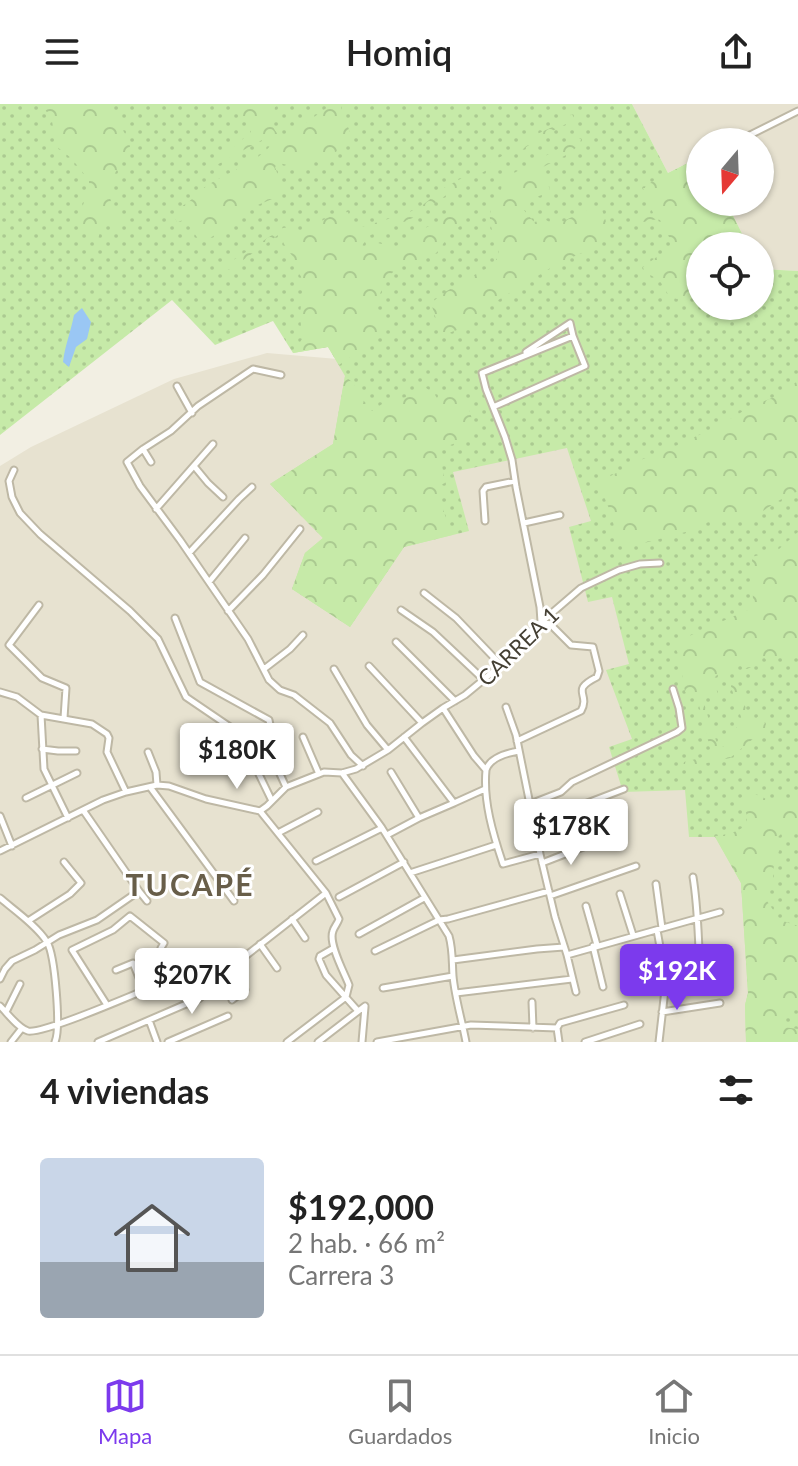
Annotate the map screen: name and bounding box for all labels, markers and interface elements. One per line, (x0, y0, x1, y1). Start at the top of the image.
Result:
icon: menu (40, 30, 84, 74)
text: Homiq (346, 30, 452, 74)
icon: share (714, 30, 758, 74)
north arrow (686, 128, 774, 216)
map controls (686, 128, 774, 320)
button: locate (686, 232, 774, 320)
street label: CARREA 1 (472, 601, 564, 691)
pin: $180K (181, 723, 293, 791)
text: $180K (198, 733, 276, 765)
pin: $178K (515, 799, 627, 867)
text: $178K (532, 809, 610, 841)
district label: TUCAPÉ (126, 866, 254, 902)
pin: $192K (621, 944, 733, 1012)
pin: $207K (136, 948, 248, 1016)
text: $192K (638, 954, 716, 986)
text: $207K (153, 958, 231, 990)
icon: filters (714, 1068, 758, 1112)
text: 4 viviendas (40, 1070, 209, 1111)
text: $192,000 (288, 1186, 434, 1227)
icon: home (104, 1190, 200, 1286)
text: 2 hab. · 66 m² (288, 1227, 445, 1259)
text: Carrera 3 (288, 1259, 394, 1291)
tab: Mapa (98, 1374, 152, 1449)
tab: Guardados (348, 1374, 452, 1449)
tab: Inicio (648, 1374, 700, 1449)

